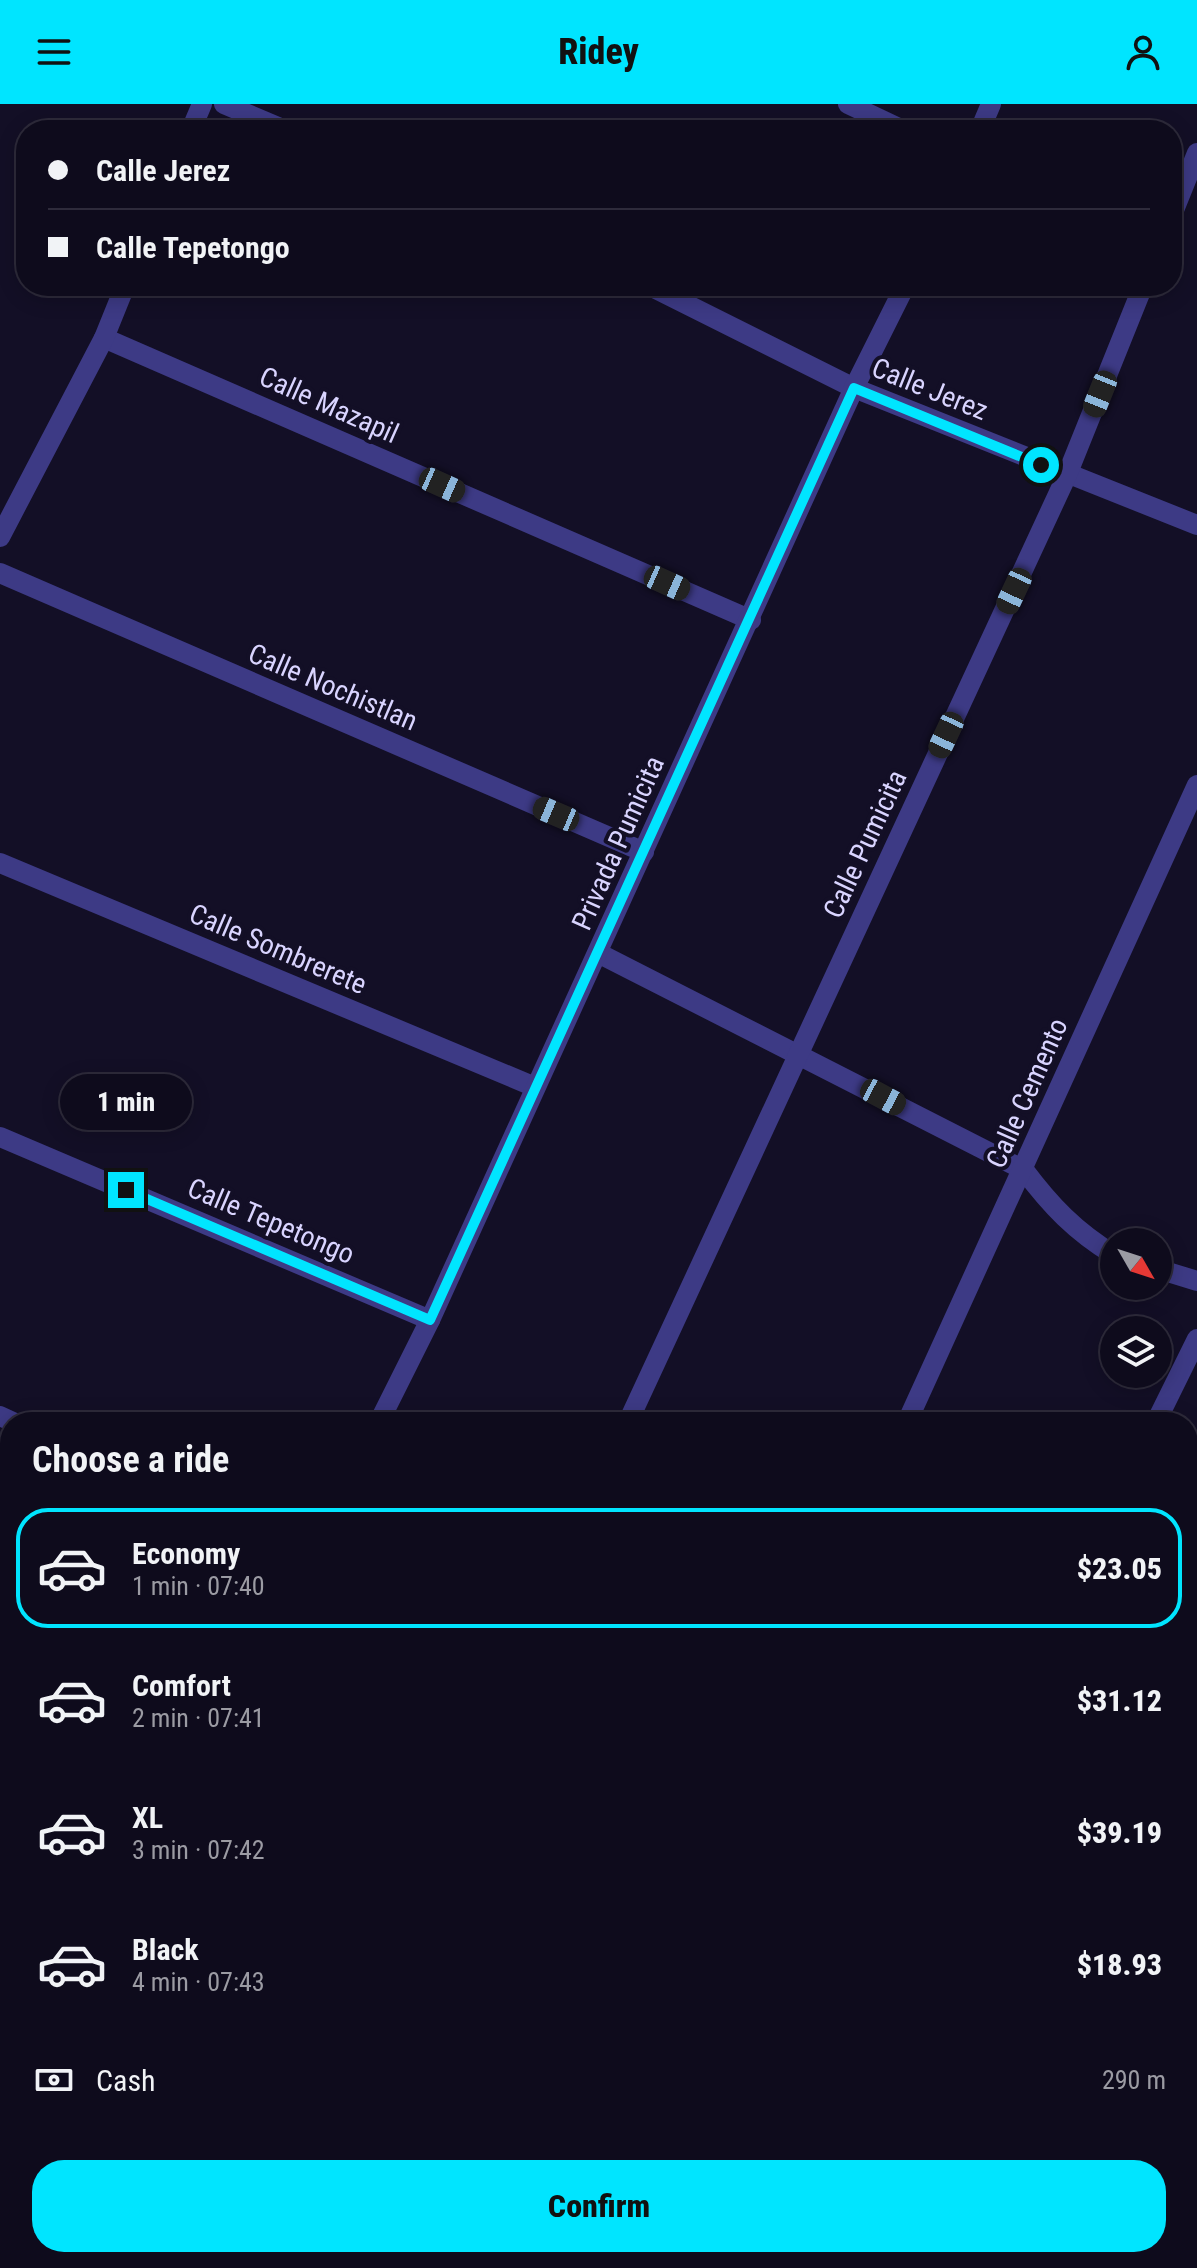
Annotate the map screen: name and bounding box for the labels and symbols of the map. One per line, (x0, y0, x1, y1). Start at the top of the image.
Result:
street label: Calle Jerez (867, 351, 993, 427)
street label: Calle Mazapil (254, 360, 404, 450)
car (1080, 367, 1120, 421)
route start (1023, 447, 1059, 483)
car (415, 464, 469, 506)
car (640, 562, 694, 604)
car (993, 564, 1035, 618)
street label: Calle Nochistlan (244, 637, 422, 737)
car (925, 708, 967, 762)
street label: Privada Pumicita (565, 751, 671, 935)
street label: Calle Pumicita (816, 765, 914, 923)
car (529, 794, 583, 834)
street label: Calle Sombrerete (184, 897, 372, 1001)
street label: Calle Cemento (979, 1013, 1075, 1173)
callout: 1 min (60, 1074, 192, 1130)
car (856, 1075, 910, 1119)
street label: Calle Tepetongo (183, 1171, 359, 1271)
route end (108, 1172, 144, 1208)
north arrow (1100, 1228, 1172, 1300)

